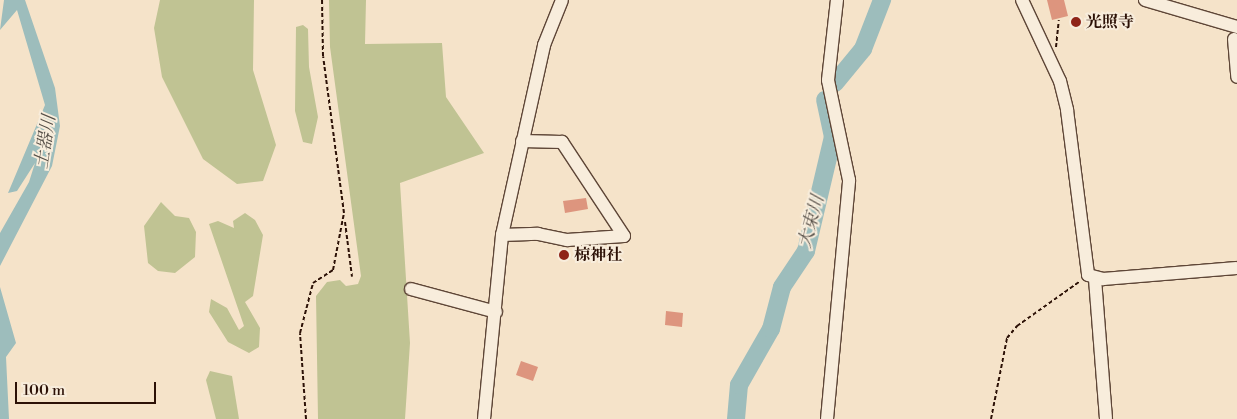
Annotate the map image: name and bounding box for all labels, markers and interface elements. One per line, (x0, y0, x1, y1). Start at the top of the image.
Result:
place label: 光照寺 (1086, 12, 1134, 32)
marker: 光照寺 (1070, 16, 1082, 28)
water label: 土器川 (31, 114, 61, 170)
water label: 大束川 (795, 193, 829, 251)
place label: 椋神社 (574, 245, 622, 265)
marker: 椋神社 (558, 249, 570, 261)
scale bar (18, 372, 159, 404)
text: 100 m (23, 381, 65, 400)

